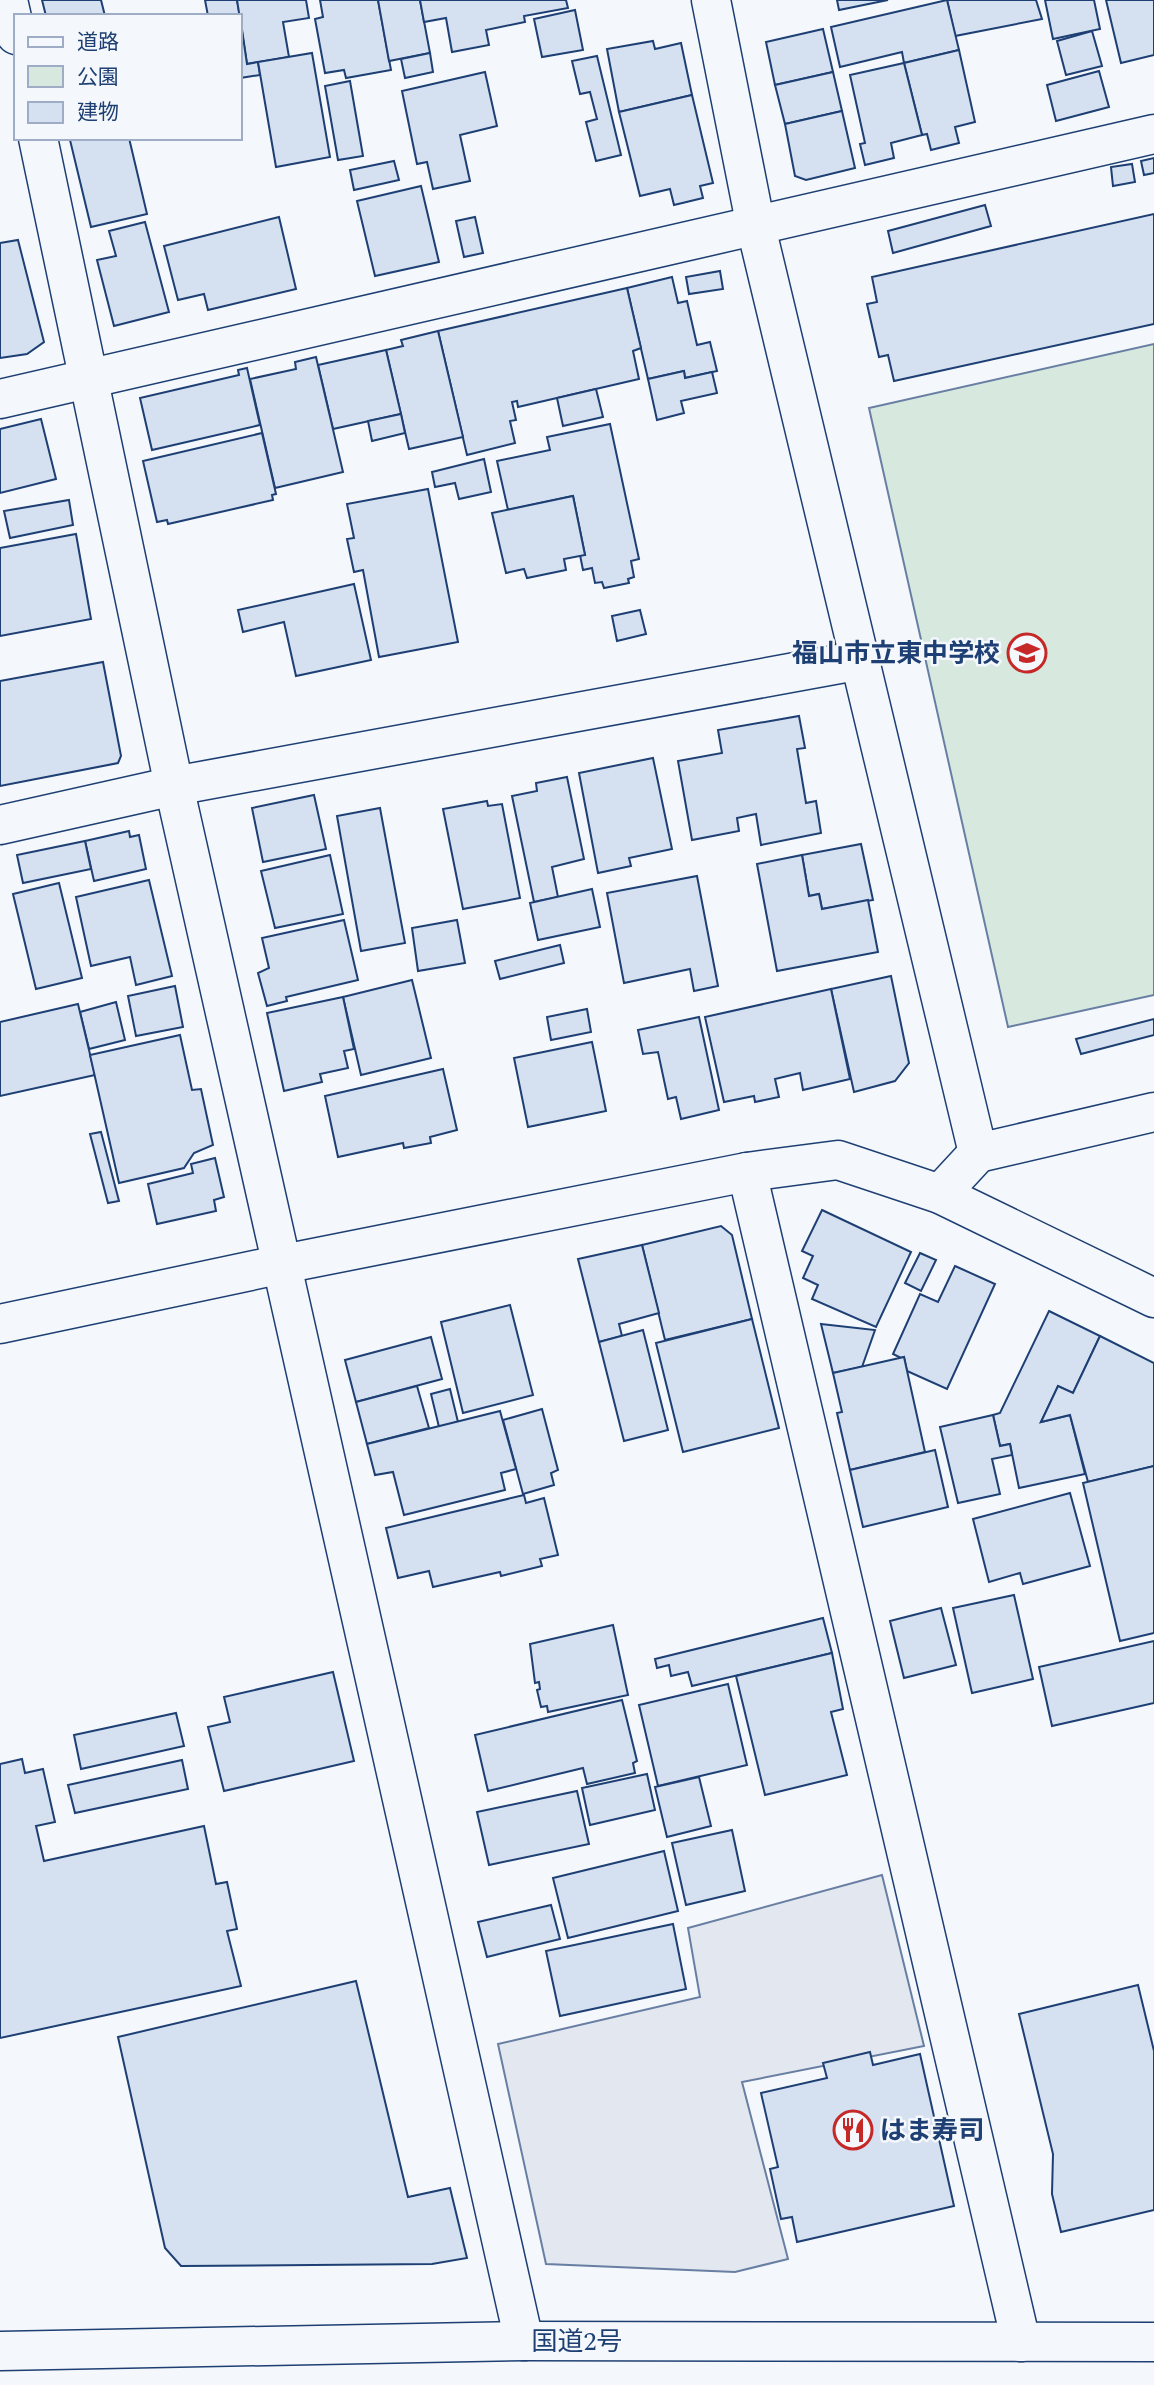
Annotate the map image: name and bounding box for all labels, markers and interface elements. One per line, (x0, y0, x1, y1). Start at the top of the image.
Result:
legend (14, 14, 242, 140)
text: 道路 (77, 27, 119, 59)
text: 公園 (77, 62, 119, 94)
text: 建物 (77, 97, 119, 129)
school or university icon: 福山市立東中学校 (1006, 632, 1048, 674)
place label: 福山市立東中学校 (792, 634, 1000, 674)
restaurant icon: はま寿司 (832, 2109, 874, 2151)
place label: はま寿司 (880, 2111, 984, 2151)
street label: 国道2号 (531, 2322, 623, 2362)

